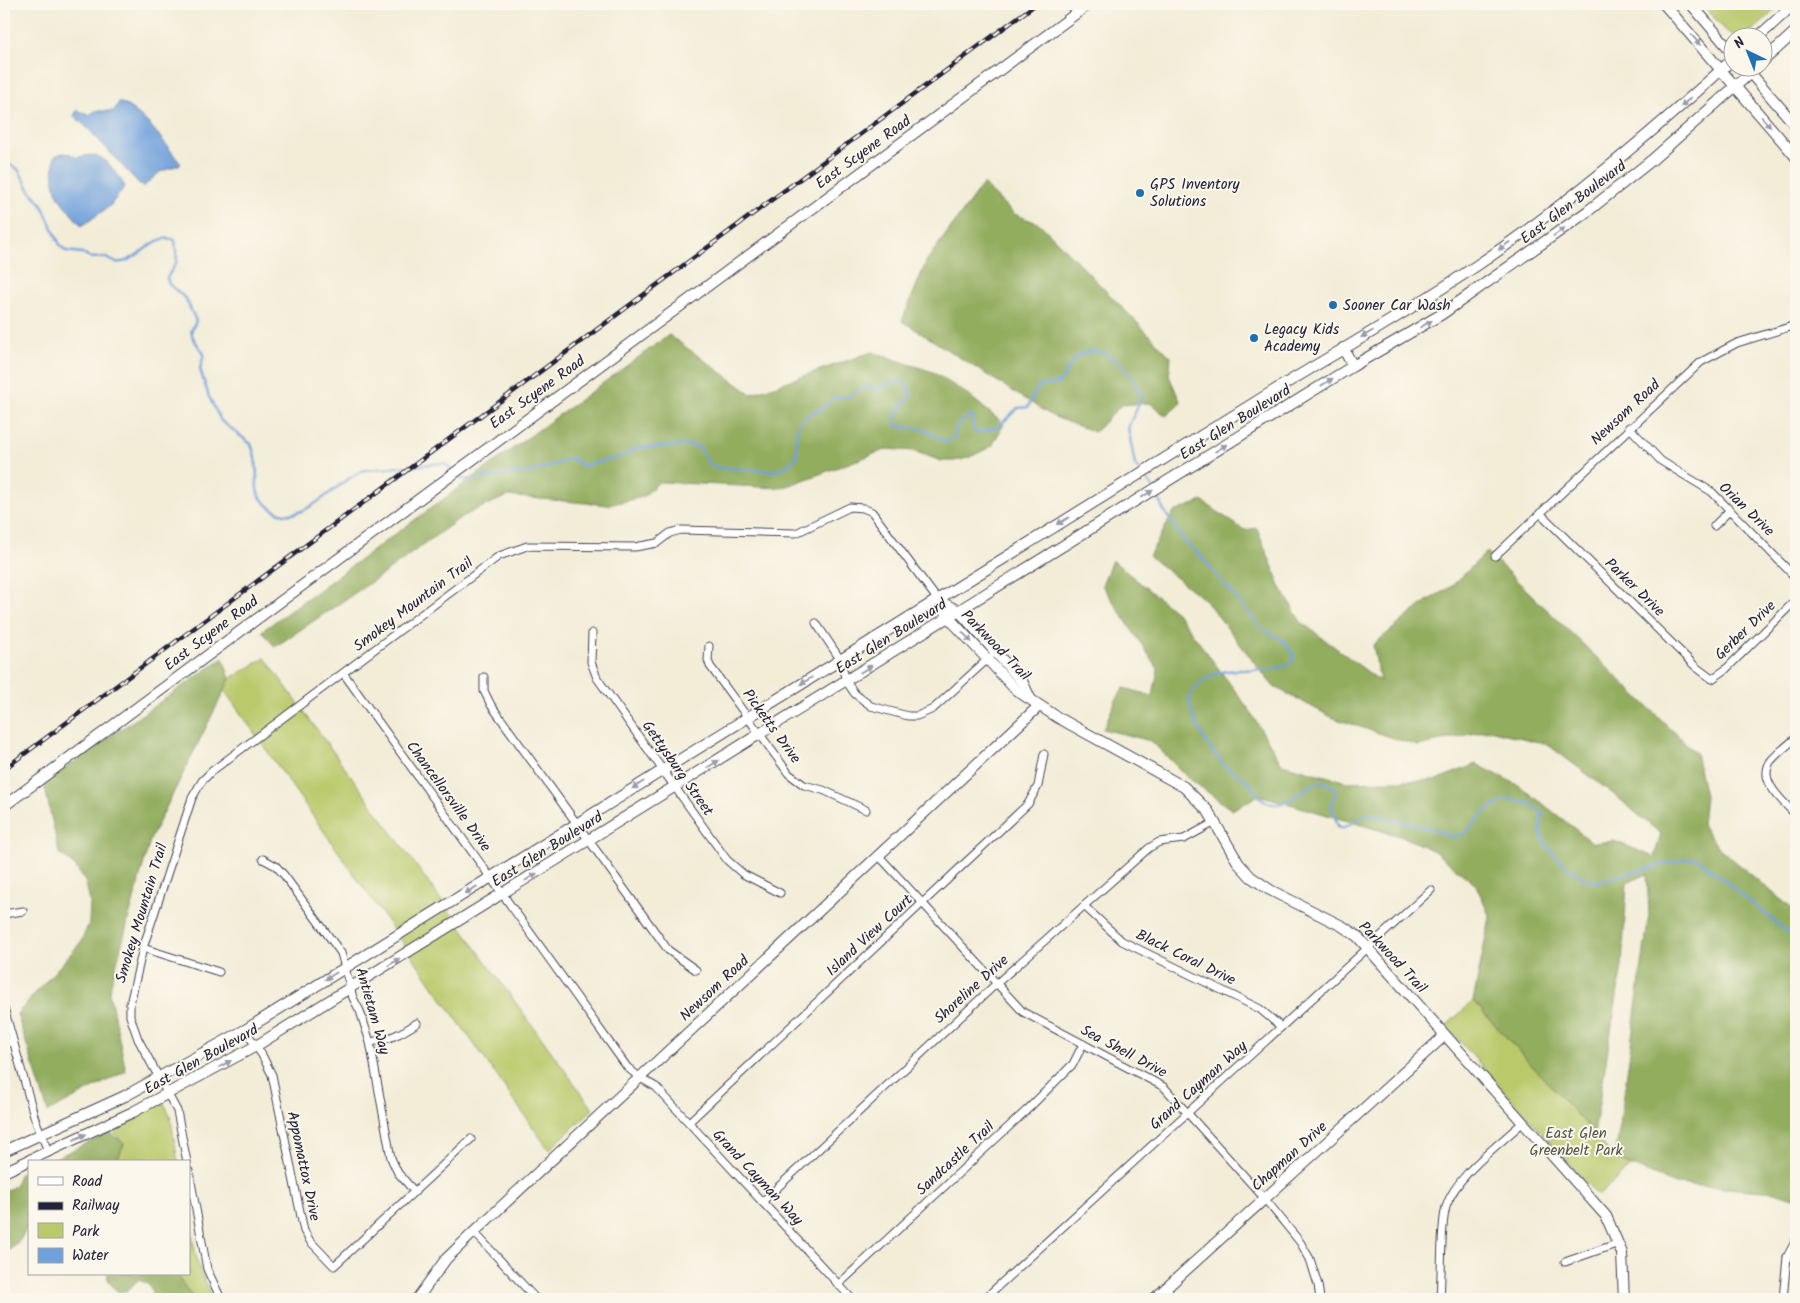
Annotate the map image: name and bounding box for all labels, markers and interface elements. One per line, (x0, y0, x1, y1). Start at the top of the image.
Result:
north arrow (1722, 28, 1772, 78)
text: N (1729, 32, 1751, 54)
one-way arrow (1690, 33, 1702, 45)
one-way arrow (1681, 96, 1693, 108)
street label: East Scyene Road (811, 110, 917, 196)
one-way arrow (1760, 115, 1772, 127)
street label: East Glen Boulevard (1515, 155, 1632, 251)
place label: GPS Inventory Solutions (1150, 173, 1241, 214)
marker: GPS Inventory Solutions (1134, 187, 1146, 199)
one-way arrow (1553, 227, 1566, 237)
one-way arrow (1497, 241, 1510, 251)
place label: Sooner Car Wash (1343, 294, 1450, 318)
marker: Sooner Car Wash (1327, 299, 1339, 311)
place label: Legacy Kids Academy (1264, 318, 1340, 359)
one-way arrow (1419, 319, 1432, 328)
one-way arrow (1360, 329, 1373, 338)
marker: Legacy Kids Academy (1248, 332, 1260, 344)
street label: East Scyene Road (485, 350, 591, 436)
street label: Newsom Road (1585, 374, 1666, 452)
one-way arrow (1321, 378, 1334, 387)
street label: East Glen Boulevard (1175, 379, 1296, 467)
one-way arrow (1215, 444, 1228, 453)
street label: Orian Drive (1713, 477, 1780, 543)
one-way arrow (1141, 490, 1154, 499)
one-way arrow (1057, 516, 1070, 525)
street label: Smokey Mountain Trail (348, 551, 479, 658)
street label: Parker Drive (1599, 553, 1670, 623)
street label: East Scyene Road (159, 590, 264, 677)
street label: East Glen Boulevard (831, 593, 952, 681)
street label: Gerber Drive (1709, 595, 1782, 666)
street label: Parkwood Trail (955, 604, 1036, 687)
one-way arrow (961, 631, 973, 643)
one-way arrow (860, 664, 873, 673)
one-way arrow (799, 676, 813, 685)
street label: Picketts Drive (736, 684, 807, 769)
street label: Gettysburg Street (635, 716, 719, 822)
street label: Chancellorsville Drive (400, 736, 497, 857)
one-way arrow (707, 759, 720, 768)
one-way arrow (632, 780, 645, 789)
street label: East Glen Boulevard (487, 806, 608, 894)
street label: Smokey Mountain Trail (109, 840, 175, 986)
one-way arrow (524, 872, 537, 882)
one-way arrow (464, 885, 477, 894)
street label: Island View Court (821, 889, 919, 983)
street label: Parkwood Trail (1352, 916, 1433, 1000)
street label: Black Coral Drive (1131, 923, 1240, 993)
street label: Shoreline Drive (929, 949, 1015, 1030)
street label: Newsom Road (674, 950, 755, 1028)
one-way arrow (387, 957, 400, 967)
street label: Antietam Way (348, 965, 396, 1059)
one-way arrow (324, 971, 337, 981)
street label: East Glen Boulevard (140, 1018, 263, 1101)
street label: Sea Shell Drive (1076, 1019, 1171, 1085)
street label: Grand Cayman Way (1144, 1035, 1254, 1136)
one-way arrow (217, 1060, 232, 1068)
street label: Appomattox Drive (280, 1109, 326, 1223)
street label: Sandcastle Trail (911, 1116, 1001, 1202)
street label: Chapman Drive (1246, 1116, 1333, 1198)
park label: East Glen Greenbelt Park (1530, 1122, 1623, 1163)
street label: Grand Cayman Way (706, 1124, 809, 1232)
one-way arrow (73, 1133, 87, 1141)
legend (28, 1160, 190, 1276)
text: Road (72, 1170, 103, 1194)
text: Railway (72, 1194, 120, 1218)
text: Park (72, 1220, 100, 1244)
text: Water (72, 1244, 109, 1268)

